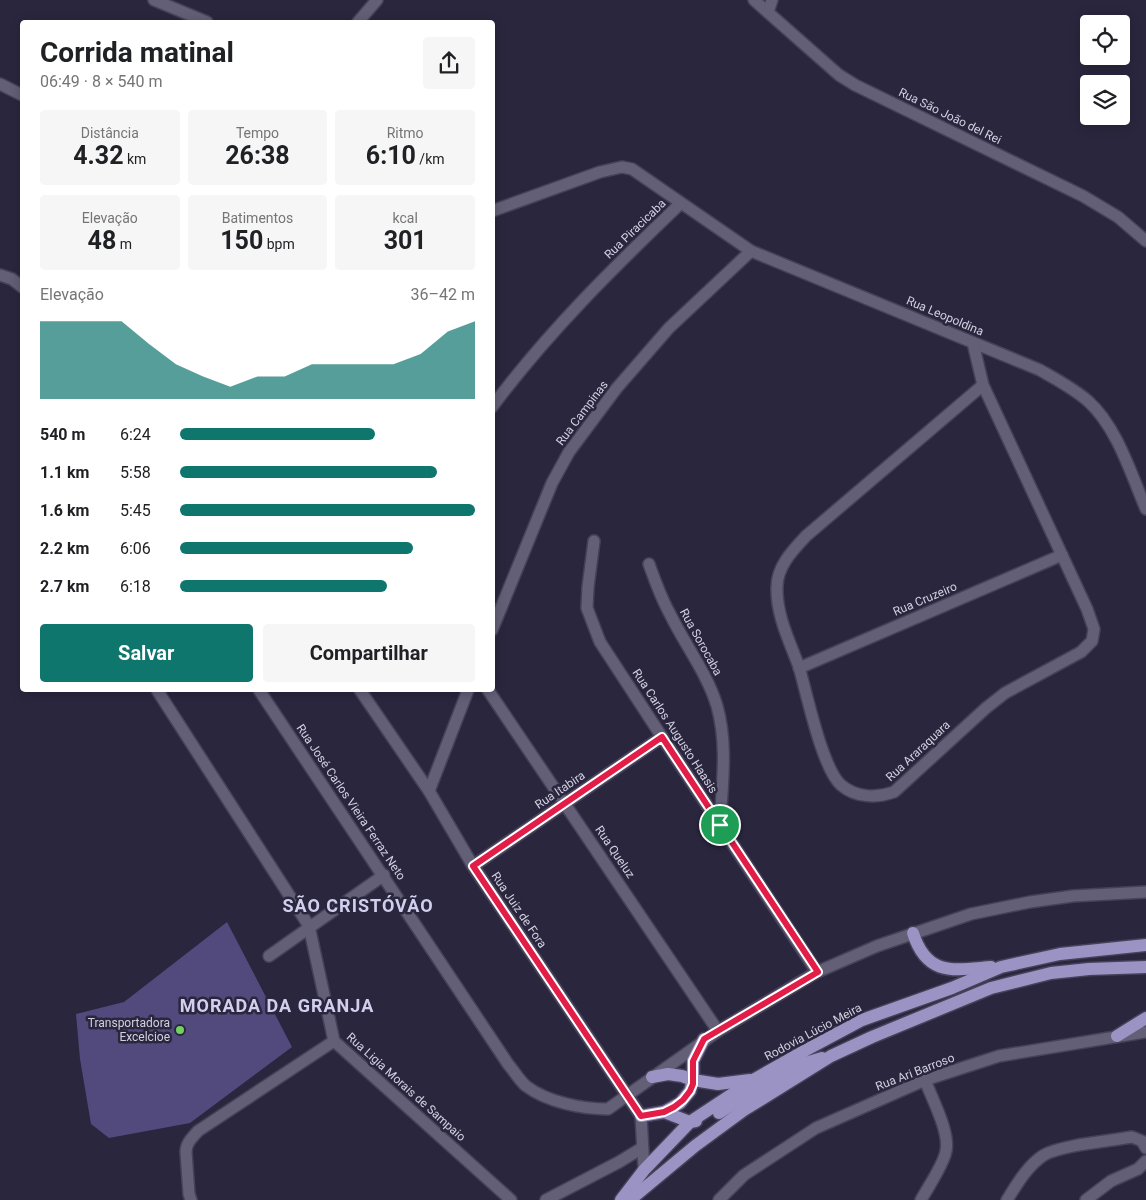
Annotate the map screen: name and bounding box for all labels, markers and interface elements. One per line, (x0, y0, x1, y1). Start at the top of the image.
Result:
map controls (1080, 15, 1130, 125)
button: locate (1080, 15, 1130, 65)
text: Corrida matinal (40, 36, 234, 69)
button: share (423, 37, 475, 89)
text: 06:49 · 8 × 540 m (40, 72, 162, 91)
button: layers (1080, 75, 1130, 125)
street label: Rua São João del Rei (896, 85, 1004, 147)
text: Distância (81, 125, 139, 141)
text: Tempo (236, 125, 279, 141)
text: Ritmo (387, 125, 424, 141)
text: 4.32 (73, 141, 124, 170)
text: 26:38 (225, 141, 290, 170)
text: 6:10 (366, 141, 416, 170)
text: km (124, 151, 146, 167)
text: /km (416, 151, 445, 167)
street label: Rua Piracicaba (601, 196, 669, 262)
text: Elevação (82, 210, 138, 226)
text: Batimentos (222, 210, 293, 226)
text: kcal (393, 210, 418, 226)
text: 48 (88, 226, 116, 255)
text: 150 (220, 226, 263, 255)
text: 301 (384, 226, 427, 255)
text: m (116, 236, 132, 252)
text: bpm (263, 236, 295, 252)
text: Elevação (40, 285, 104, 304)
text: 36–42 m (411, 285, 475, 304)
street label: Rua Leopoldina (904, 293, 986, 339)
street label: Rua Campinas (553, 378, 611, 448)
text: 540 m (40, 425, 85, 444)
text: 6:24 (120, 425, 151, 444)
text: 1.1 km (40, 463, 89, 482)
text: 5:58 (120, 463, 151, 482)
text: 1.6 km (40, 501, 89, 520)
text: 5:45 (120, 501, 151, 520)
text: 2.2 km (40, 539, 89, 558)
text: 6:06 (120, 539, 151, 558)
text: 2.7 km (40, 577, 89, 596)
text: 6:18 (120, 577, 151, 596)
street label: Rua Cruzeiro (891, 579, 959, 619)
street label: Rua Sorocaba (677, 606, 725, 678)
button: Salvar (40, 624, 253, 682)
button: Compartilhar (263, 624, 475, 682)
street label: Rua Carlos Augusto Haasis (630, 666, 720, 796)
street label: Rua Araraquara (883, 718, 953, 784)
street label: Rua José Carlos Vieira Ferraz Neto (294, 721, 409, 883)
street label: Rua Itabira (532, 768, 588, 812)
pin (699, 804, 741, 846)
icon: arrive (706, 811, 734, 839)
street label: Rua Queluz (592, 823, 638, 881)
street label: Rua Juiz de Fora (488, 869, 550, 951)
district label: SÃO CRISTÓVÃO (282, 895, 434, 916)
district label: MORADA DA GRANJA (180, 995, 374, 1016)
street label: Rodovia Lúcio Meira (762, 1000, 864, 1064)
place label: Transportadora Excelcioe (88, 1016, 170, 1044)
marker: Transportadora Excelcioe (174, 1024, 186, 1036)
street label: Rua Ligia Morais de Sampaio (344, 1030, 468, 1144)
street label: Rua Ari Barroso (874, 1051, 956, 1093)

